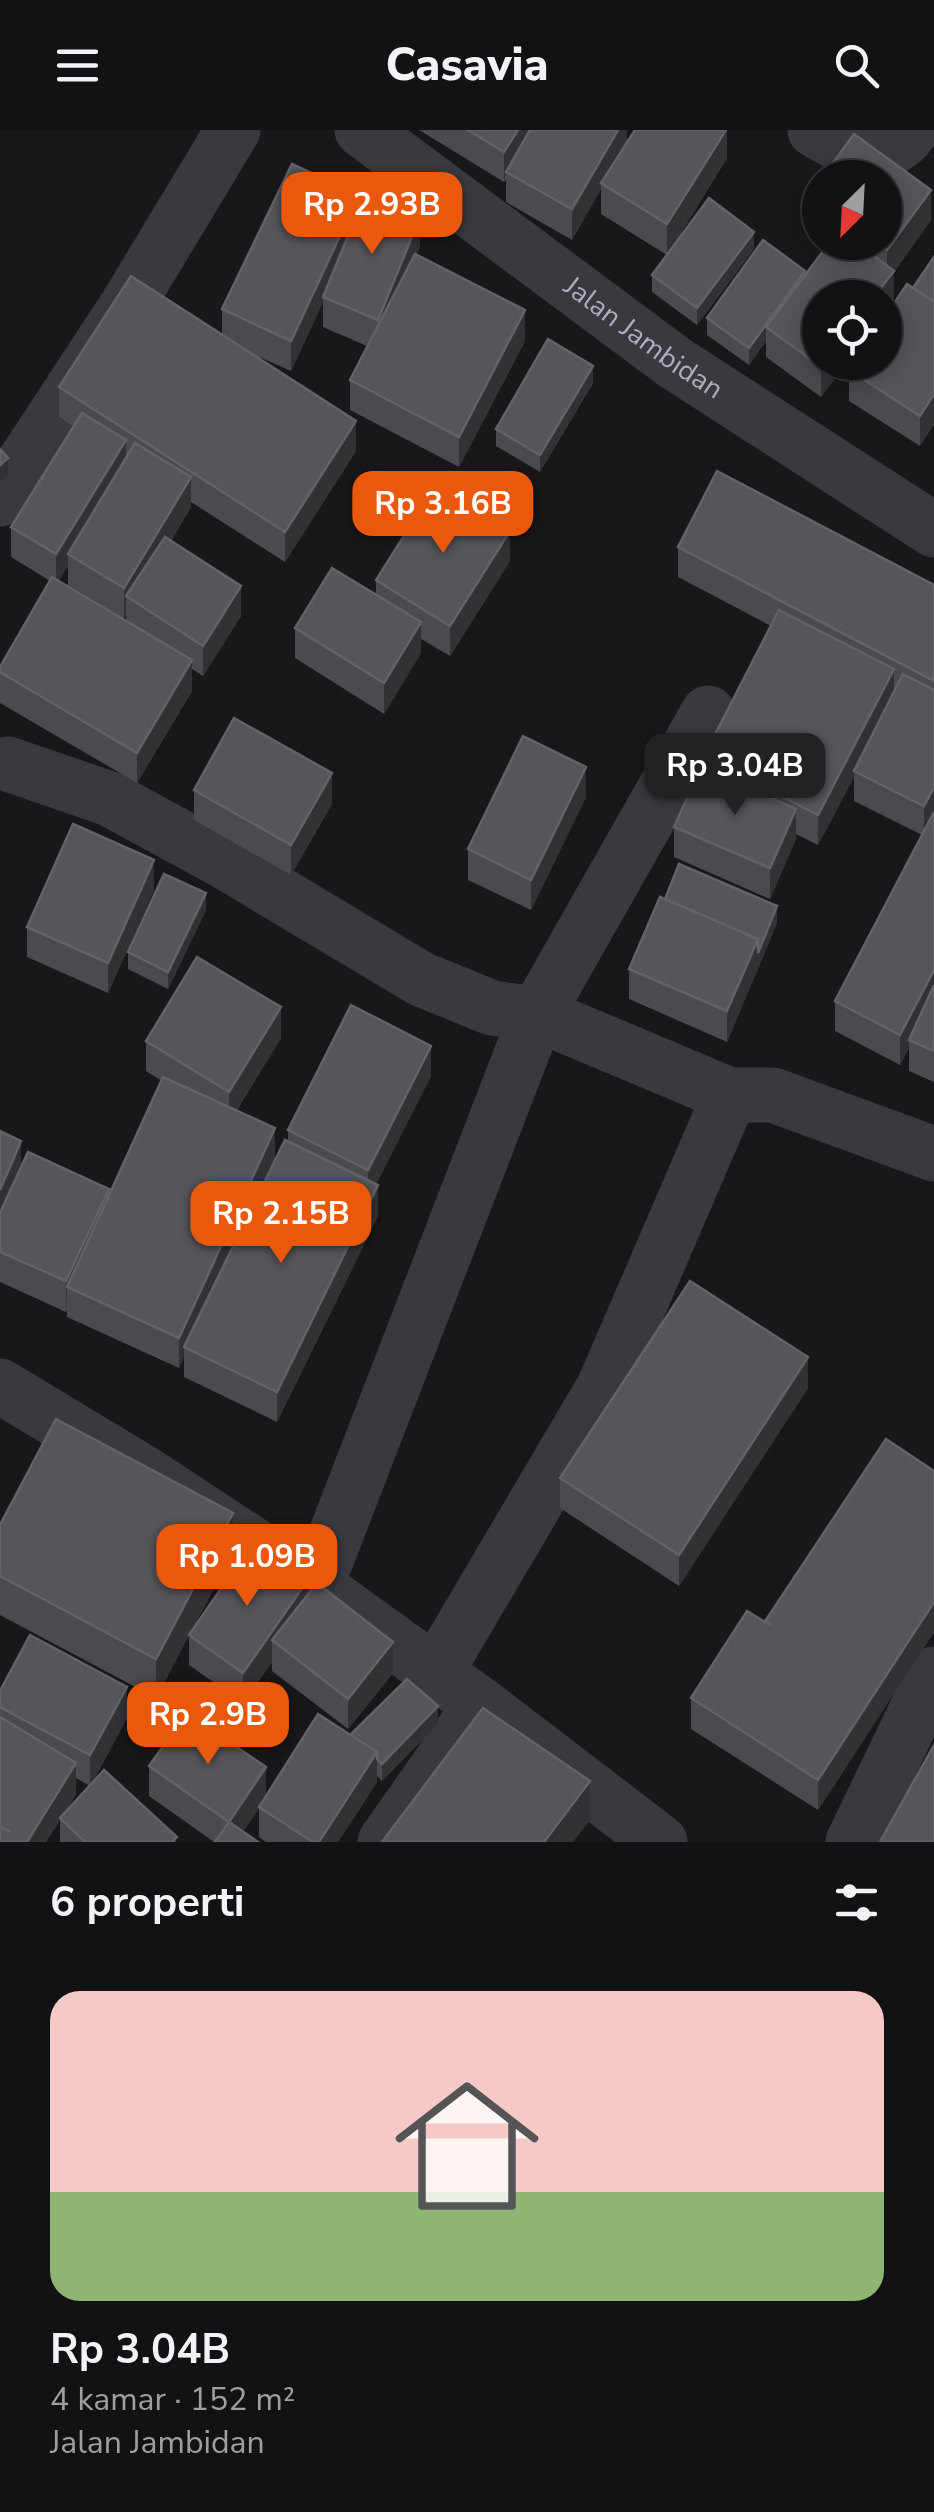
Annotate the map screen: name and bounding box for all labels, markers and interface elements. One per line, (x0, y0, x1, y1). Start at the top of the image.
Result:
text: Casavia (385, 35, 549, 96)
icon: menu (50, 38, 105, 93)
icon: search (829, 38, 884, 93)
north arrow (802, 160, 902, 260)
map controls (802, 160, 902, 380)
pin: Rp 2.93B (269, 172, 475, 257)
text: Rp 2.93B (303, 183, 441, 226)
street label: Jalan Jambidan (555, 267, 730, 408)
button: locate (802, 280, 902, 380)
pin: Rp 3.16B (340, 471, 546, 556)
text: Rp 3.16B (374, 482, 512, 525)
pin: Rp 3.04B (632, 733, 838, 818)
text: Rp 3.04B (666, 744, 804, 787)
pin: Rp 2.15B (178, 1181, 384, 1266)
text: Rp 2.15B (212, 1192, 350, 1235)
pin: Rp 1.09B (144, 1524, 350, 1609)
text: Rp 1.09B (178, 1535, 316, 1578)
pin: Rp 2.9B (116, 1682, 300, 1767)
text: Rp 2.9B (149, 1693, 267, 1736)
text: 6 properti (50, 1874, 245, 1931)
icon: filters (829, 1875, 884, 1930)
icon: home (377, 2056, 557, 2236)
text: Rp 3.04B (50, 2321, 230, 2378)
text: 4 kamar · 152 m² (50, 2378, 295, 2421)
text: Jalan Jambidan (50, 2421, 265, 2464)

